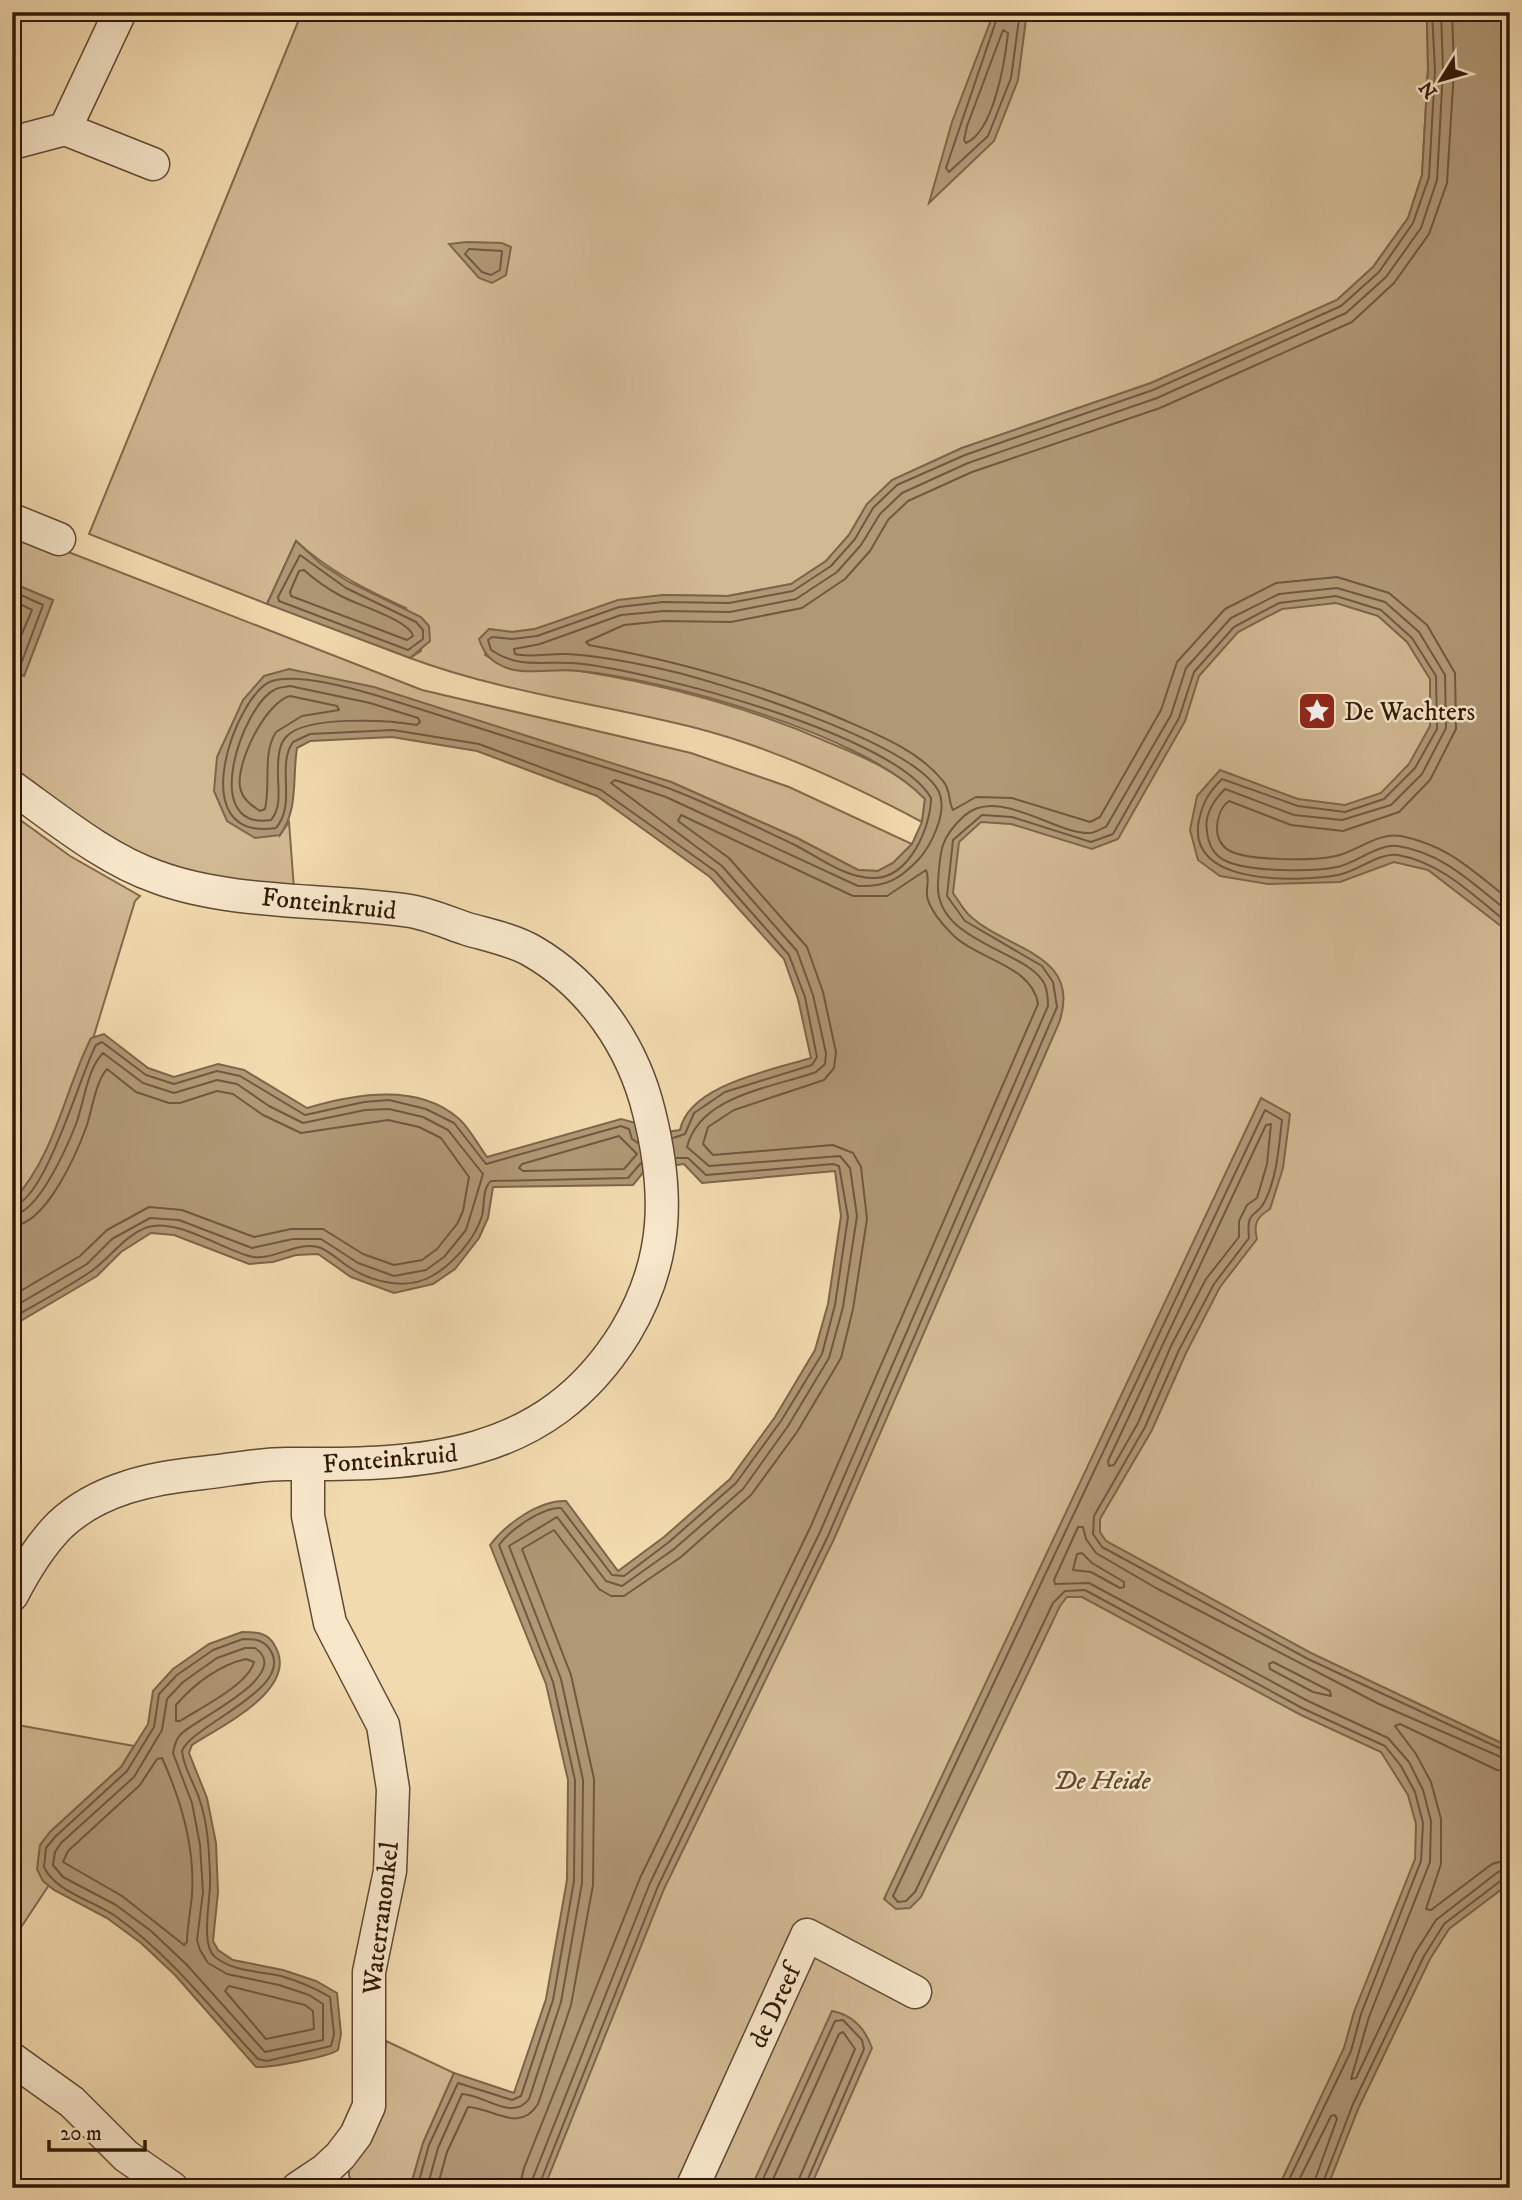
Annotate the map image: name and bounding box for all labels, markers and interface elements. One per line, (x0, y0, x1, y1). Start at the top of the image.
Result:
north arrow (1406, 46, 1476, 116)
text: N (1415, 76, 1443, 102)
place icon: De Wachters (1296, 690, 1338, 732)
place label: De Wachters (1344, 696, 1475, 729)
street label: Fonteinkruid (260, 881, 398, 928)
street label: Fonteinkruid (321, 1437, 459, 1482)
park label: De Heide (1054, 1765, 1152, 1798)
street label: Waterranonkel (356, 1840, 407, 1997)
street label: de Dreef (742, 1956, 811, 2054)
scale bar (49, 2109, 145, 2153)
text: 20 m (60, 2121, 102, 2147)

